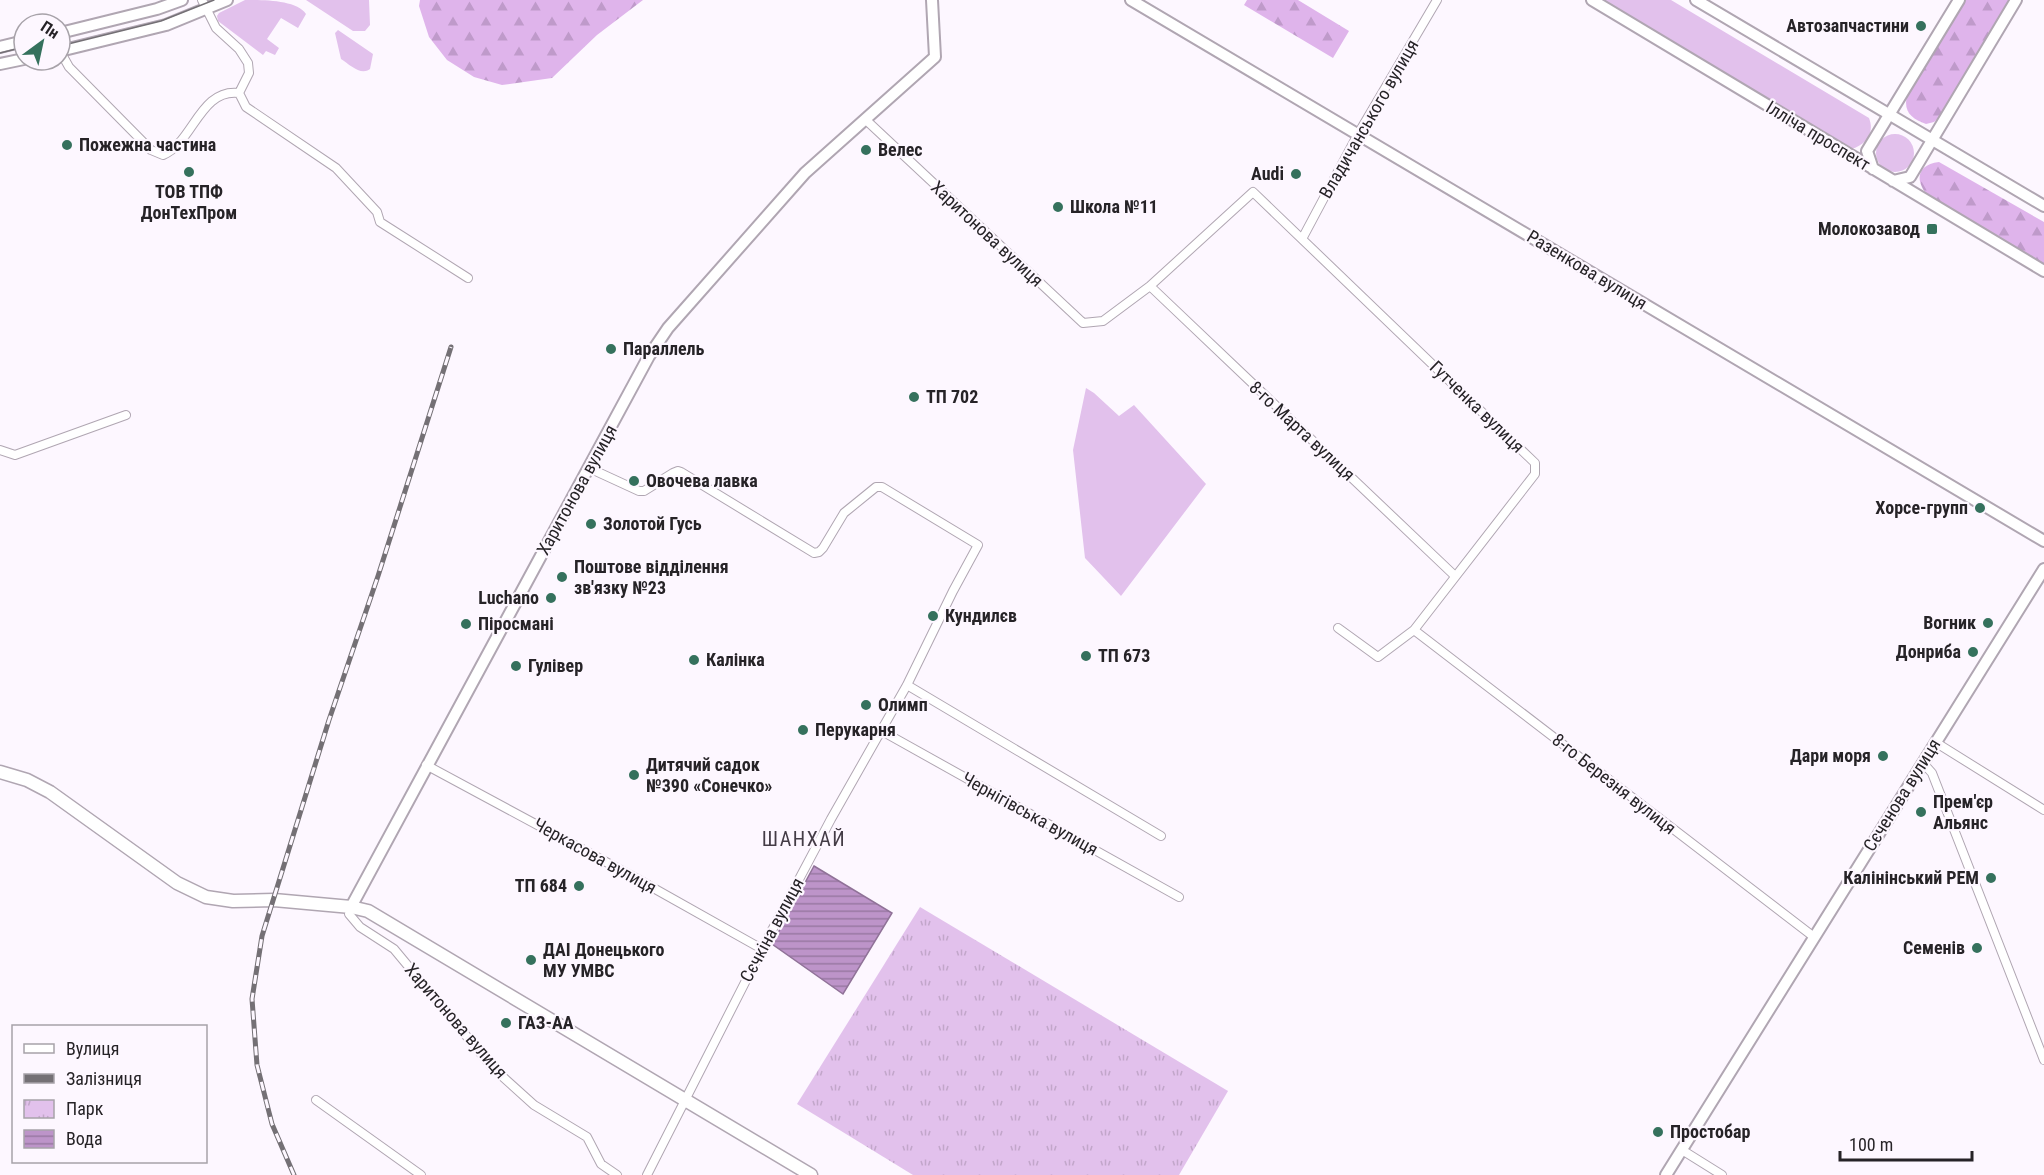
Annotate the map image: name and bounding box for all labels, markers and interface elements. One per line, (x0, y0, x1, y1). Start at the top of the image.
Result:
north arrow (12, 12, 72, 72)
place label: Автозапчастини (1786, 15, 1909, 36)
text: Пн (37, 17, 63, 43)
marker: Автозапчастини (1914, 19, 1928, 33)
street label: Владичанського вулиця (1315, 36, 1423, 202)
street label: Ілліча проспект (1762, 96, 1874, 175)
place label: Пожежна частина (79, 134, 216, 155)
marker: Пожежна частина (60, 138, 74, 152)
place label: Велес (878, 139, 923, 160)
marker: Велес (859, 143, 873, 157)
place label: Audi (1251, 163, 1284, 184)
marker: ТОВ ТПФ ДонТехПром (182, 165, 196, 179)
marker: Audi (1289, 167, 1303, 181)
street label: Харитонова вулиця (927, 176, 1048, 291)
place label: ТОВ ТПФ ДонТехПром (141, 181, 237, 223)
place label: Школа №11 (1070, 196, 1158, 217)
marker: Школа №11 (1051, 200, 1065, 214)
place label: Молокозавод (1818, 218, 1920, 239)
marker: Молокозавод (1925, 222, 1939, 236)
street label: Разенкова вулиця (1524, 226, 1651, 314)
place label: Параллель (623, 338, 705, 359)
marker: Параллель (604, 342, 618, 356)
street label: Гутченка вулиця (1426, 356, 1529, 457)
street label: 8-го Марта вулиця (1245, 376, 1359, 485)
place label: ТП 702 (926, 386, 978, 407)
marker: ТП 702 (907, 390, 921, 404)
street label: Харитонова вулиця (532, 421, 621, 559)
place label: Овочева лавка (646, 470, 758, 491)
marker: Овочева лавка (627, 474, 641, 488)
place label: Хорсе-групп (1875, 497, 1968, 518)
marker: Хорсе-групп (1973, 501, 1987, 515)
place label: Золотой Гусь (603, 513, 702, 534)
marker: Золотой Гусь (584, 517, 598, 531)
place label: Поштове відділення зв'язку №23 (574, 556, 729, 598)
marker: Поштове відділення зв'язку №23 (555, 570, 569, 584)
place label: Luchano (478, 587, 539, 608)
marker: Luchano (544, 591, 558, 605)
place label: Кундилєв (945, 605, 1017, 626)
marker: Кундилєв (926, 609, 940, 623)
place label: Вогник (1923, 612, 1976, 633)
place label: Піросмані (478, 613, 554, 634)
marker: Вогник (1981, 616, 1995, 630)
marker: Піросмані (459, 617, 473, 631)
place label: Донриба (1896, 641, 1961, 662)
place label: ТП 673 (1098, 645, 1150, 666)
marker: Донриба (1966, 645, 1980, 659)
place label: Калінка (706, 649, 765, 670)
marker: ТП 673 (1079, 649, 1093, 663)
marker: Калінка (687, 653, 701, 667)
place label: Гулівер (528, 655, 583, 676)
marker: Гулівер (509, 659, 523, 673)
place label: Олимп (878, 694, 928, 715)
marker: Олимп (859, 698, 873, 712)
place label: Перукарня (815, 719, 896, 740)
marker: Перукарня (796, 723, 810, 737)
street label: 8-го Березня вулиця (1548, 729, 1680, 838)
street label: Сєченова вулиця (1859, 735, 1945, 855)
place label: Дари моря (1790, 745, 1871, 766)
marker: Дари моря (1876, 749, 1890, 763)
place label: Дитячий садок №390 «Сонечко» (646, 754, 772, 796)
street label: Чернігівська вулиця (959, 767, 1102, 860)
marker: Дитячий садок №390 «Сонечко» (627, 768, 641, 782)
place label: Прем'єр Альянс (1933, 791, 1993, 833)
marker: Прем'єр Альянс (1914, 805, 1928, 819)
street label: Черкасова вулиця (530, 813, 660, 898)
district label: ШАНХАЙ (762, 827, 846, 851)
place label: Калінінський РЕМ (1843, 867, 1979, 888)
marker: Калінінський РЕМ (1984, 871, 1998, 885)
street label: Сєчкіна вулиця (735, 874, 808, 985)
place label: ТП 684 (515, 875, 567, 896)
marker: ТП 684 (572, 879, 586, 893)
place label: Семенів (1903, 937, 1965, 958)
place label: ДАІ Донецького МУ УМВС (543, 939, 665, 981)
marker: Семенів (1970, 941, 1984, 955)
marker: ДАІ Донецького МУ УМВС (524, 953, 538, 967)
street label: Харитонова вулиця (401, 959, 512, 1083)
place label: ГАЗ-АА (518, 1012, 574, 1033)
marker: ГАЗ-АА (499, 1016, 513, 1030)
legend (12, 1025, 207, 1163)
text: Вулиця (66, 1038, 120, 1059)
text: Залізниця (66, 1068, 142, 1089)
text: Парк (66, 1098, 104, 1119)
place label: Простобар (1670, 1121, 1751, 1142)
scale bar (1840, 1124, 1972, 1162)
marker: Простобар (1651, 1125, 1665, 1139)
text: Вода (66, 1128, 103, 1149)
text: 100 m (1849, 1134, 1893, 1155)

